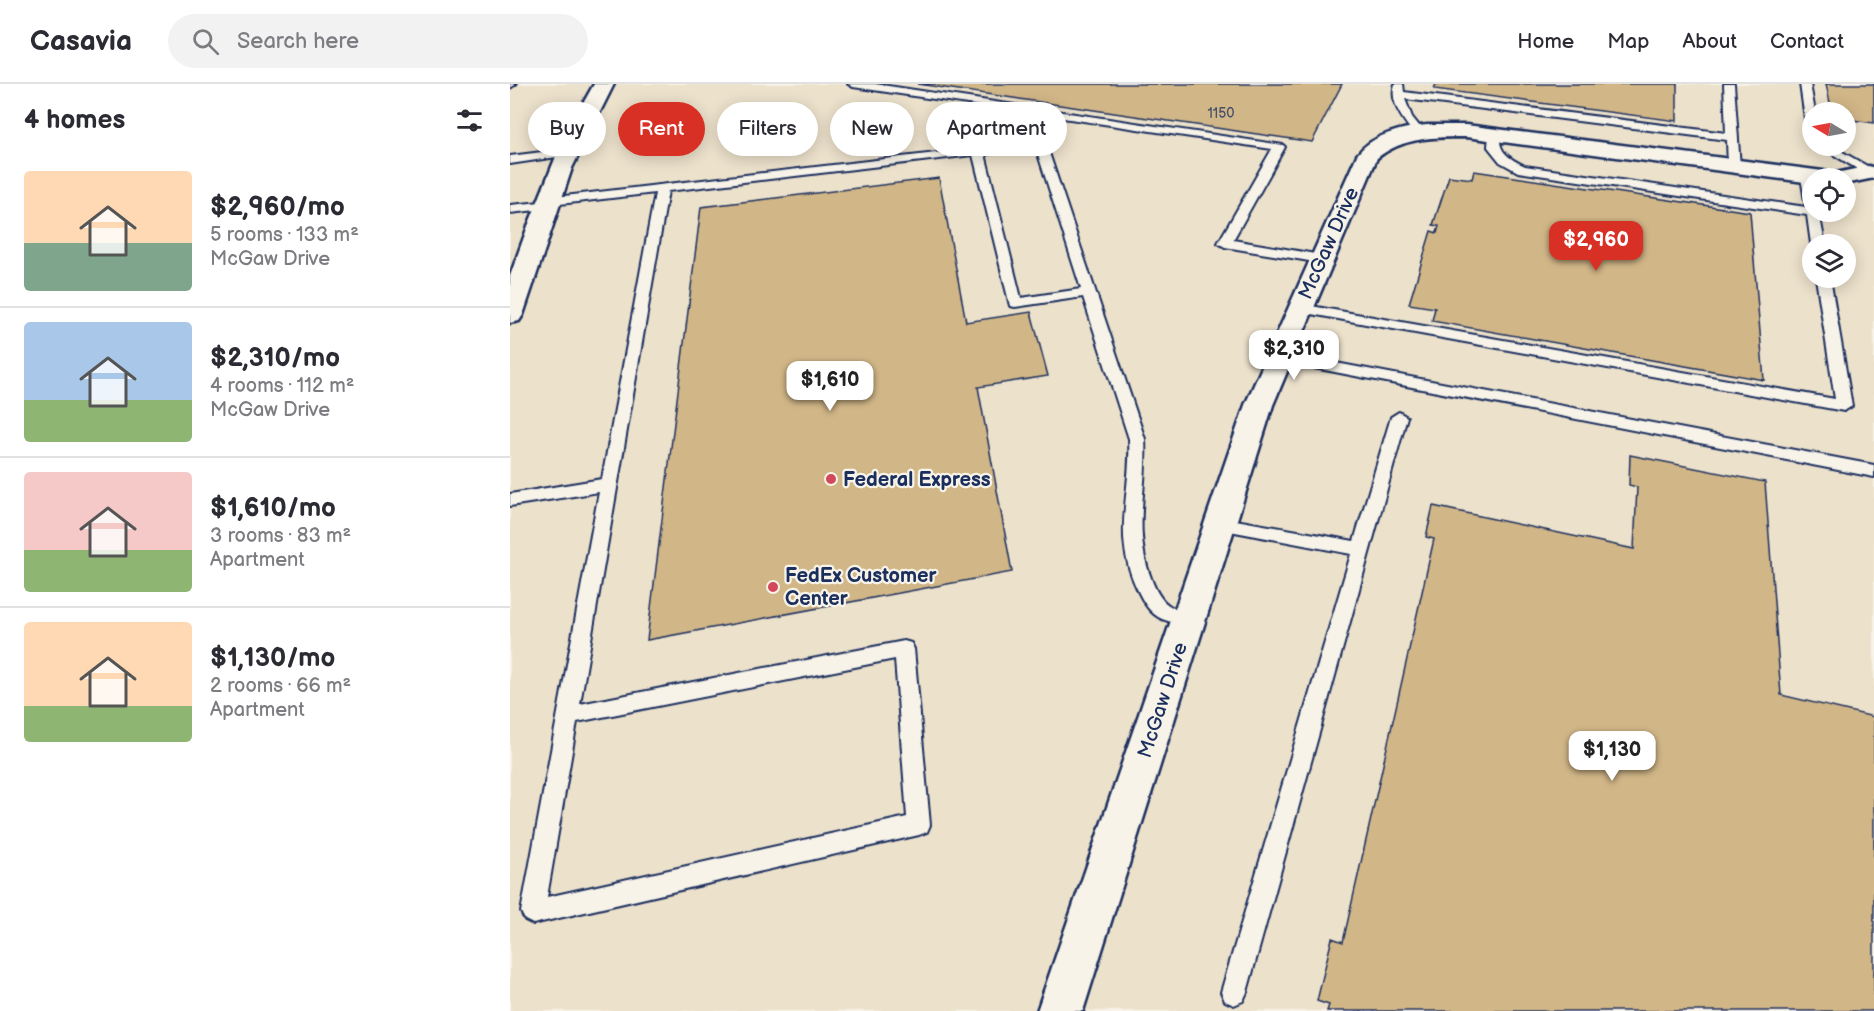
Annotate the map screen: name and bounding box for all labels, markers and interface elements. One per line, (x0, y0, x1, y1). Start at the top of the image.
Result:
search box (168, 14, 588, 68)
text: Casavia (30, 25, 132, 58)
icon: search (189, 25, 222, 58)
text: Search here (237, 28, 359, 55)
text: Home (1517, 29, 1574, 54)
text: Map (1607, 29, 1649, 54)
text: About (1682, 29, 1737, 54)
text: Contact (1770, 29, 1844, 54)
chip: Buy (528, 102, 606, 156)
chip: Rent (618, 102, 705, 156)
chip: Filters (717, 102, 818, 156)
chip: New (830, 102, 914, 156)
chip: Apartment (926, 102, 1067, 156)
north arrow (1802, 102, 1856, 156)
map controls (1802, 102, 1856, 288)
icon: filters (453, 104, 486, 137)
text: 4 homes (24, 105, 125, 136)
house number: 1150 (1207, 105, 1235, 122)
button: locate (1802, 168, 1856, 222)
street label: McGaw Drive (1294, 184, 1364, 303)
text: $2,960/mo (210, 192, 345, 223)
icon: home (72, 195, 144, 267)
pin: $2,960 (1547, 221, 1645, 272)
text: 5 rooms · 133 m² (210, 223, 359, 247)
text: $2,960 (1563, 228, 1629, 252)
button: layers (1802, 234, 1856, 288)
text: McGaw Drive (210, 247, 330, 271)
pin: $2,310 (1245, 330, 1343, 381)
text: $2,310 (1263, 337, 1325, 361)
text: $2,310/mo (210, 343, 340, 374)
icon: home (72, 346, 144, 418)
pin: $1,610 (781, 361, 879, 412)
text: $1,610 (800, 368, 860, 392)
text: 4 rooms · 112 m² (210, 374, 354, 398)
text: McGaw Drive (210, 398, 330, 422)
place label: Federal Express (843, 468, 991, 492)
marker: Federal Express (824, 472, 838, 486)
text: $1,610/mo (210, 493, 336, 524)
icon: home (72, 496, 144, 568)
text: 3 rooms · 83 m² (210, 524, 351, 548)
text: Apartment (210, 548, 305, 572)
place label: FedEx Customer Center (785, 564, 937, 611)
marker: FedEx Customer Center (766, 580, 780, 594)
street label: McGaw Drive (1133, 639, 1193, 761)
text: $1,130/mo (210, 643, 335, 674)
icon: home (72, 646, 144, 718)
text: 2 rooms · 66 m² (210, 674, 351, 698)
text: Apartment (210, 698, 305, 722)
pin: $1,130 (1563, 731, 1661, 782)
text: $1,130 (1583, 738, 1641, 762)

